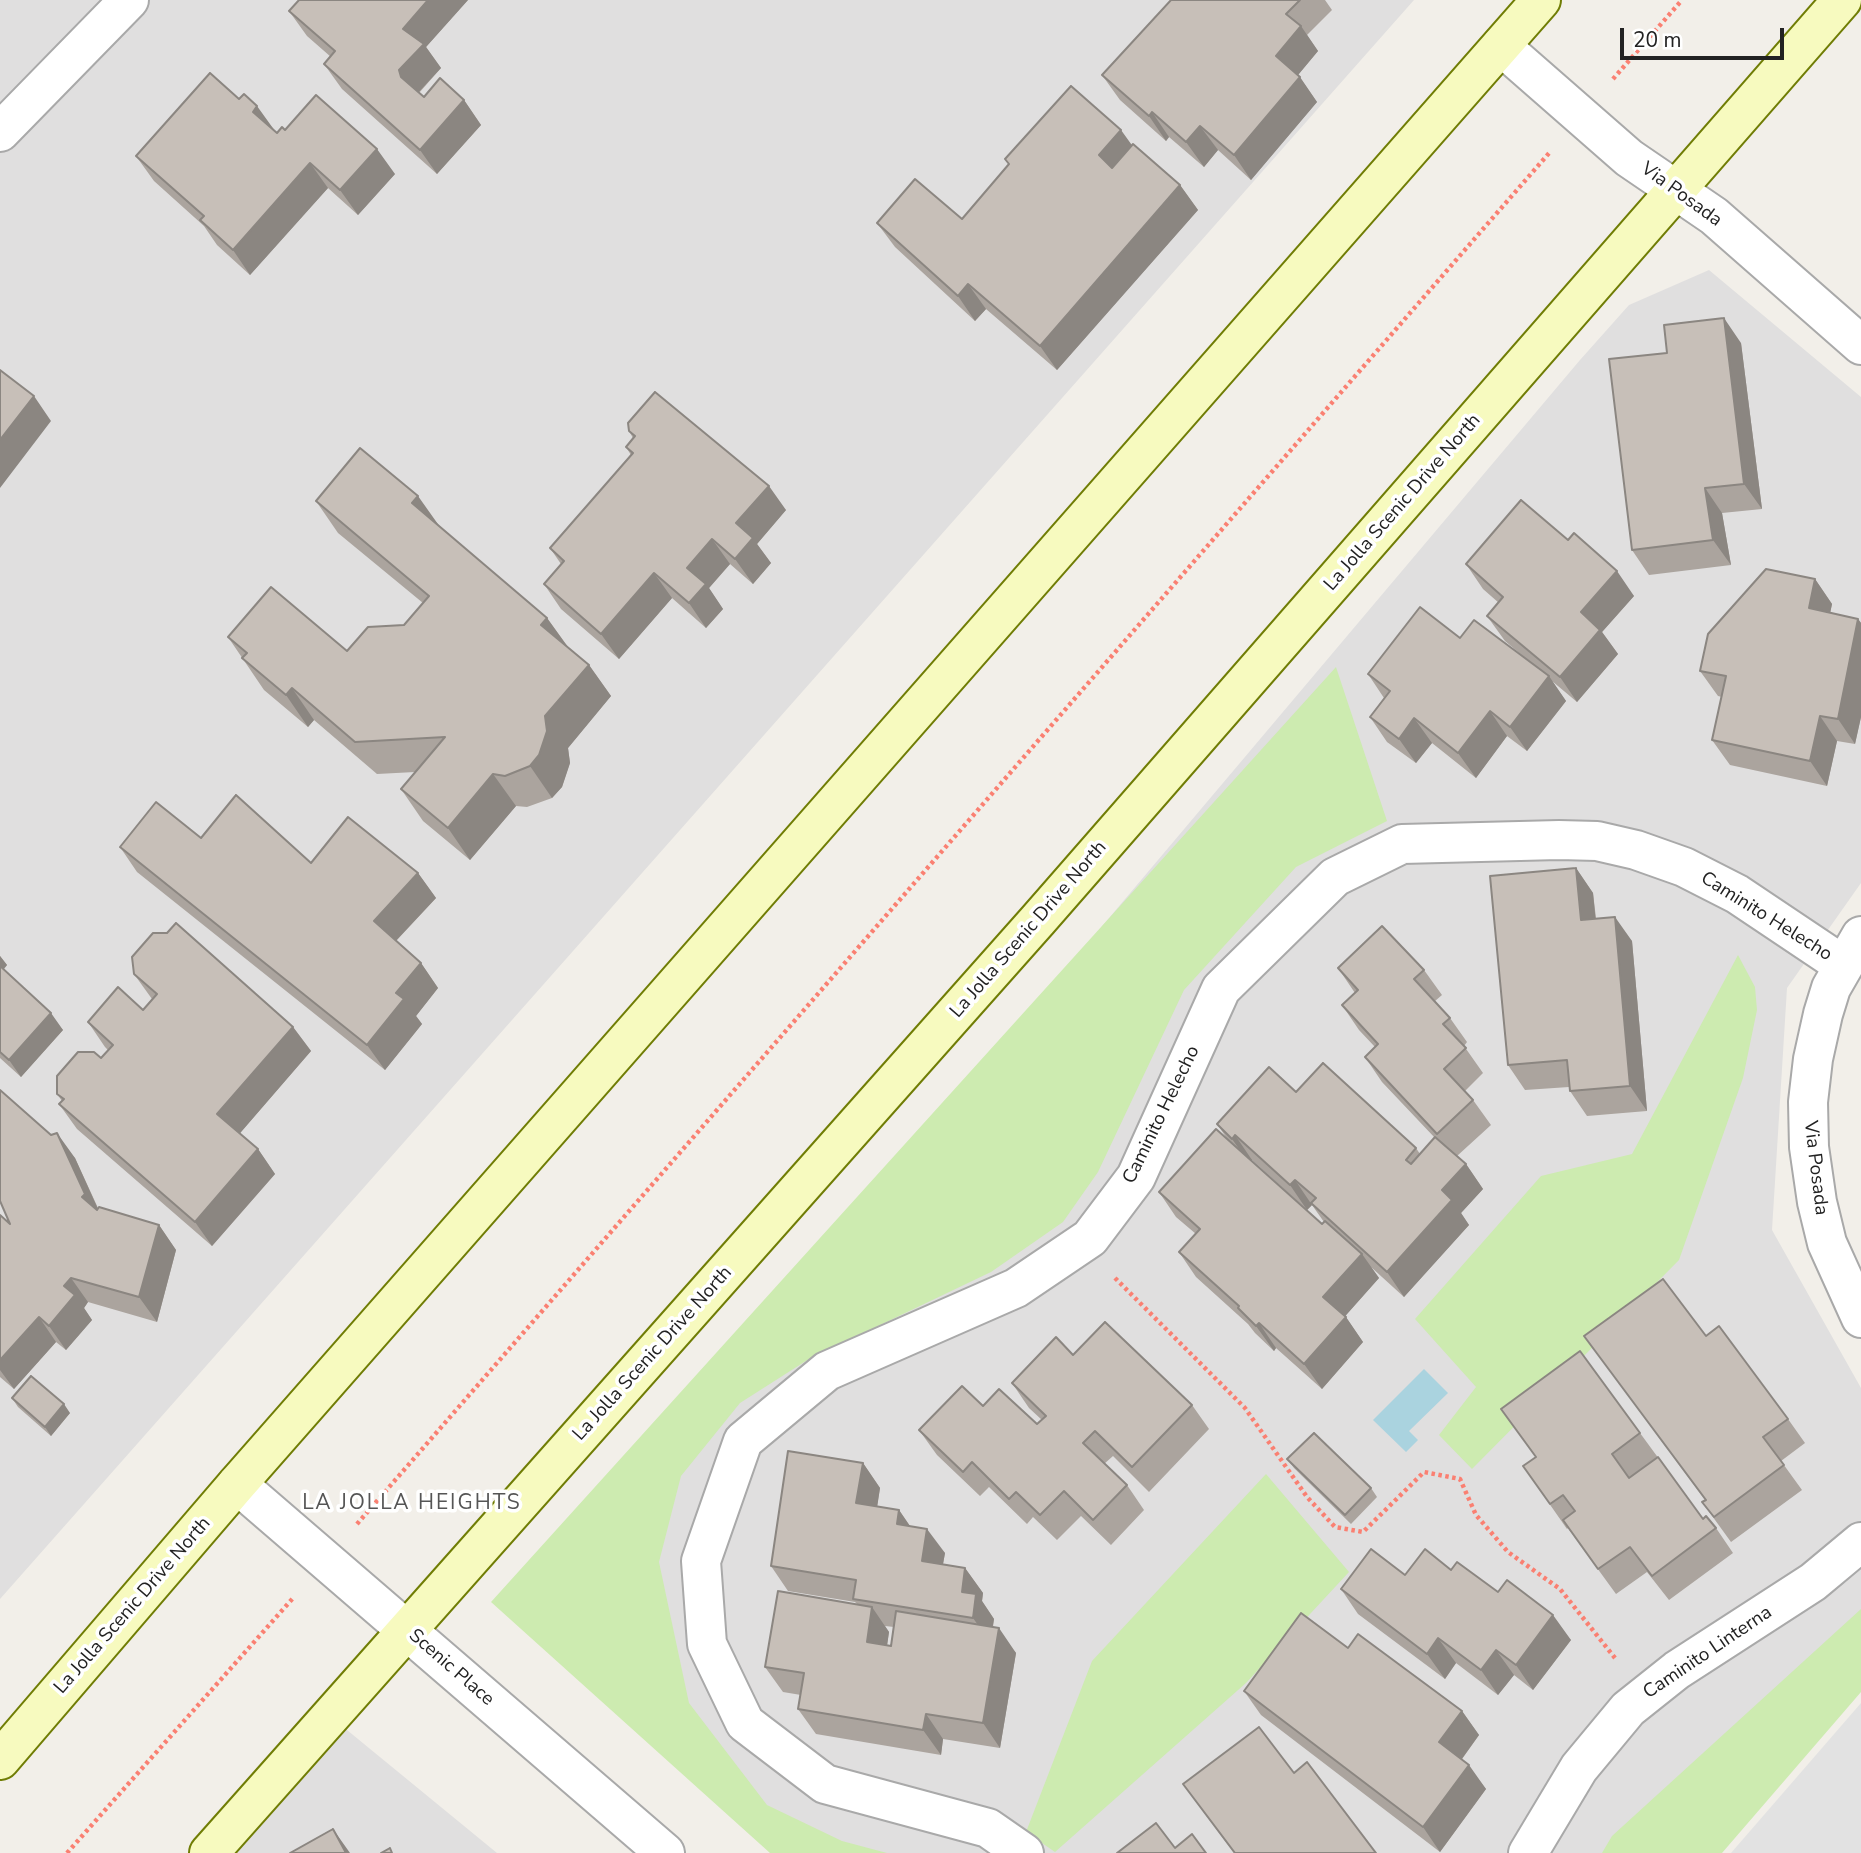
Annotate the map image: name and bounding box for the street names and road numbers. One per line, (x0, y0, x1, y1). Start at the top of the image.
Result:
street label: Via Posada (1636, 158, 1726, 232)
street label: La Jolla Scenic Drive North (1320, 410, 1486, 596)
street label: La Jolla Scenic Drive North (946, 837, 1112, 1023)
street label: Caminito Helecho (1696, 867, 1836, 967)
street label: Caminito Helecho (1119, 1042, 1205, 1188)
street label: Via Posada (1798, 1119, 1832, 1217)
street label: La Jolla Scenic Drive North (569, 1262, 737, 1446)
street label: La Jolla Scenic Drive North (50, 1513, 216, 1699)
street label: Caminito Linterna (1639, 1602, 1777, 1704)
street label: Scenic Place (404, 1625, 498, 1711)

